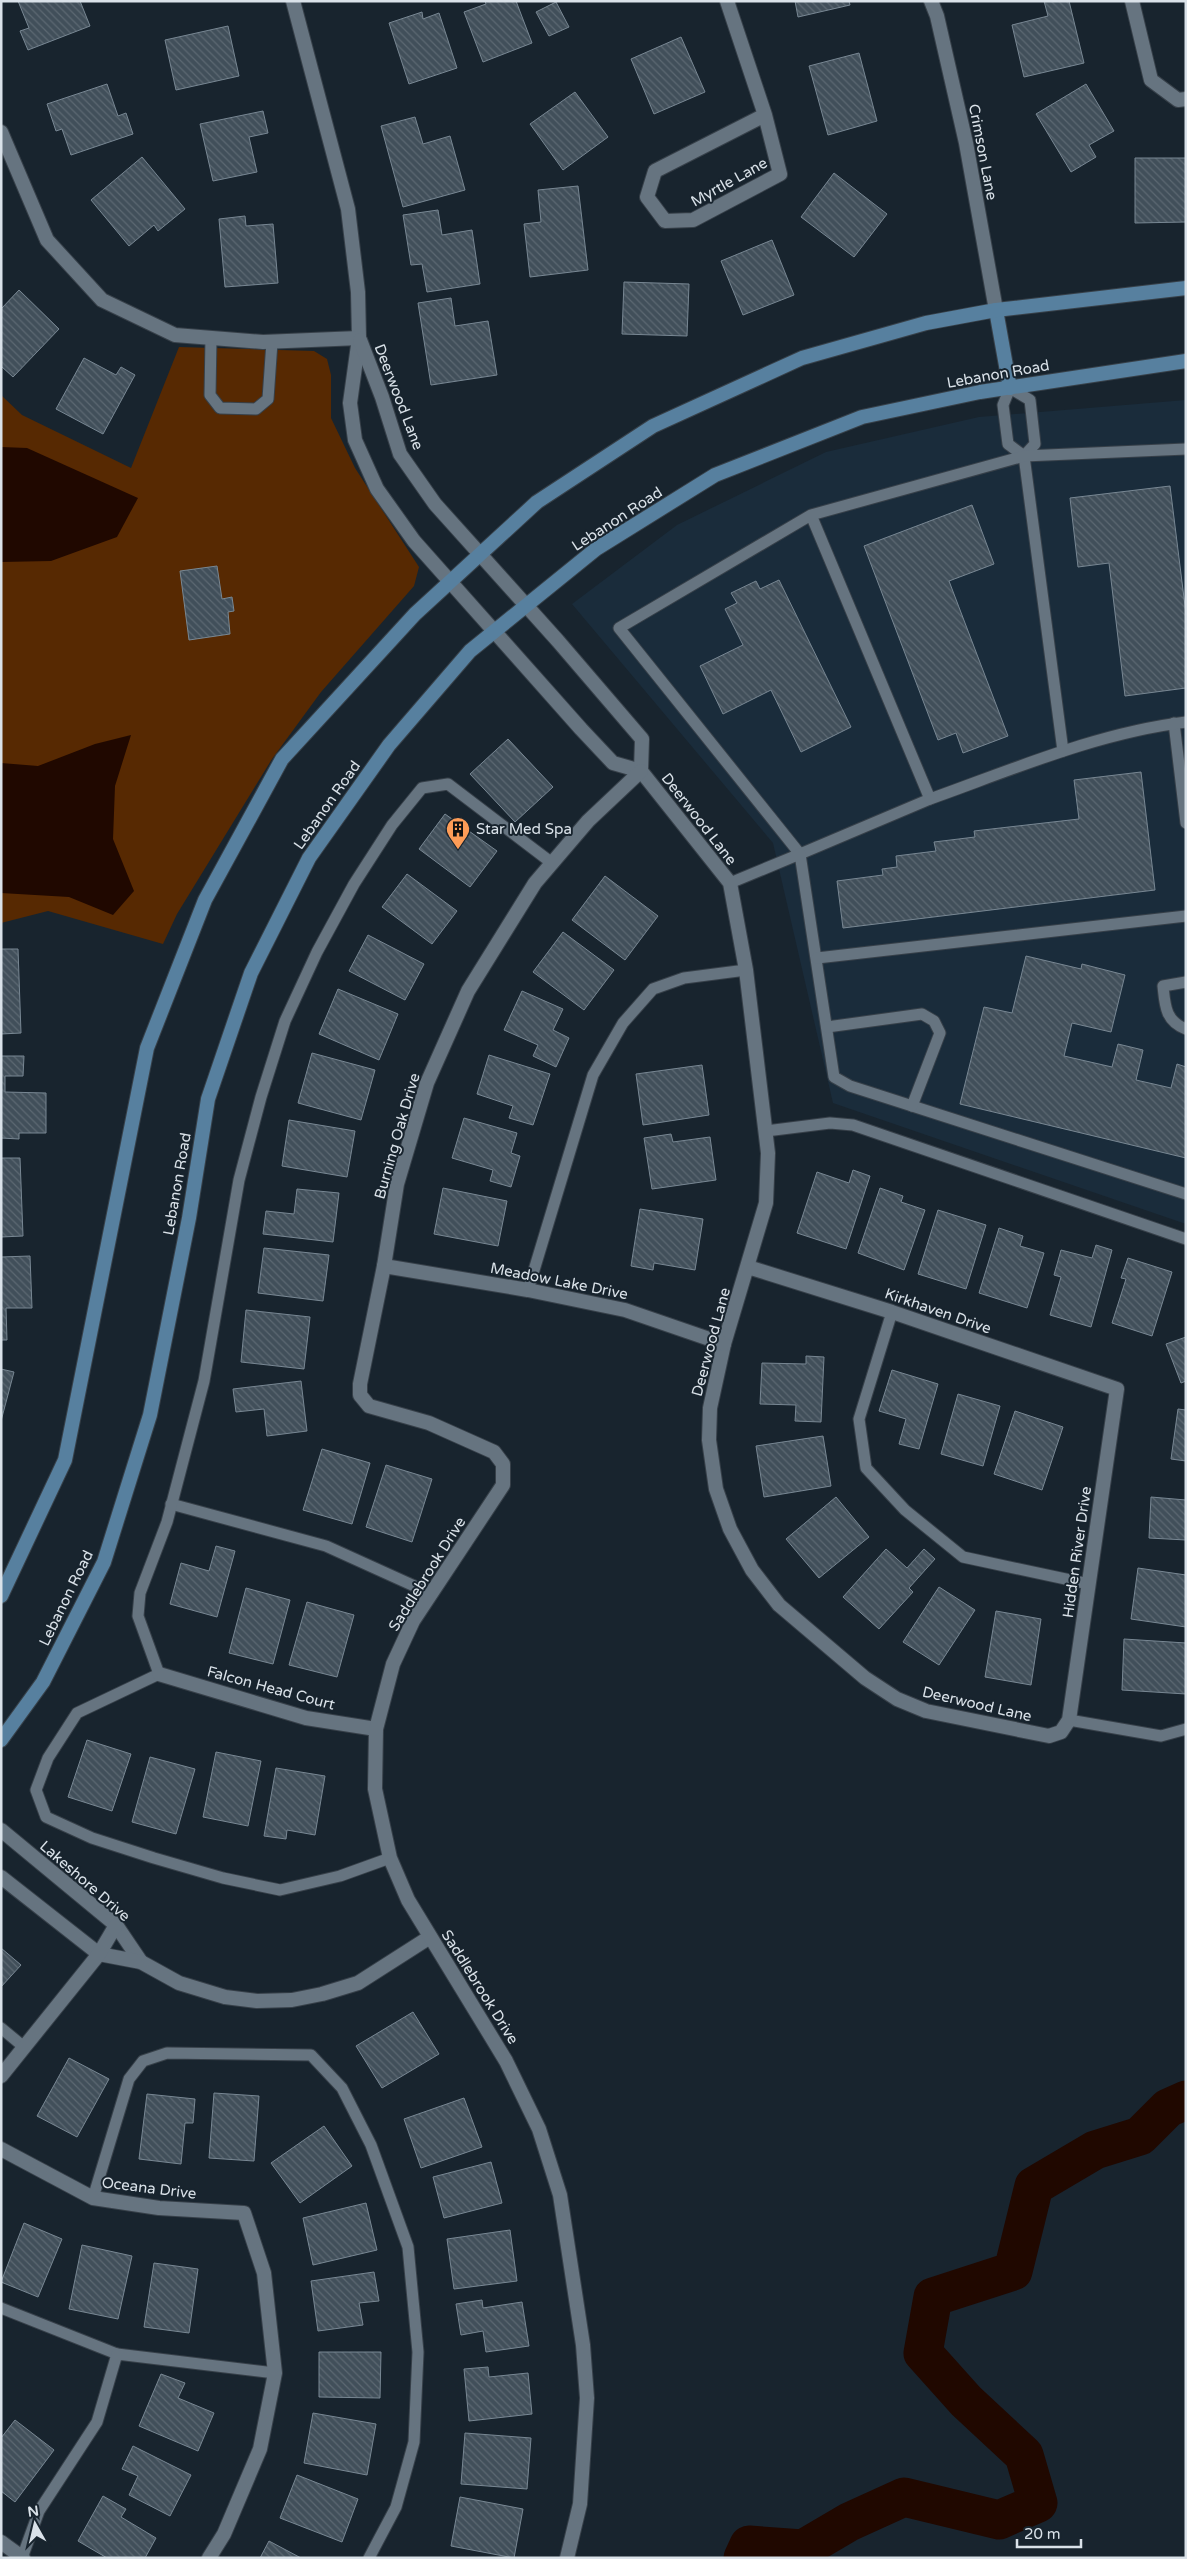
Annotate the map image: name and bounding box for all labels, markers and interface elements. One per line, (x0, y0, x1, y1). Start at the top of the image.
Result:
street label: Crimson Lane (965, 102, 1001, 202)
street label: Myrtle Lane (688, 154, 770, 210)
street label: Deerwood Lane (371, 342, 427, 452)
street label: Lebanon Road (945, 356, 1051, 392)
street label: Lebanon Road (568, 483, 666, 555)
street label: Lebanon Road (290, 757, 364, 853)
street label: Deerwood Lane (657, 769, 741, 869)
building icon: Star Med Spa (445, 816, 471, 850)
place label: Star Med Spa (476, 820, 572, 838)
street label: Burning Oak Drive (370, 1071, 424, 1201)
street label: Lebanon Road (159, 1131, 195, 1237)
street label: Meadow Lake Drive (489, 1259, 629, 1303)
street label: Kirkhaven Drive (882, 1284, 994, 1338)
street label: Deerwood Lane (688, 1286, 734, 1398)
street label: Hidden River Drive (1059, 1485, 1095, 1619)
street label: Saddlebrook Drive (385, 1514, 469, 1634)
street label: Lebanon Road (35, 1547, 97, 1649)
street label: Falcon Head Court (205, 1662, 337, 1714)
street label: Deerwood Lane (921, 1683, 1033, 1725)
street label: Lakeshore Drive (36, 1837, 134, 1925)
street label: Saddlebrook Drive (438, 1927, 522, 2047)
street label: Oceana Drive (101, 2173, 197, 2203)
north arrow (10, 2499, 60, 2549)
text: N (27, 2502, 40, 2521)
scale bar (1017, 2516, 1081, 2548)
text: 20 m (1024, 2525, 1061, 2543)

